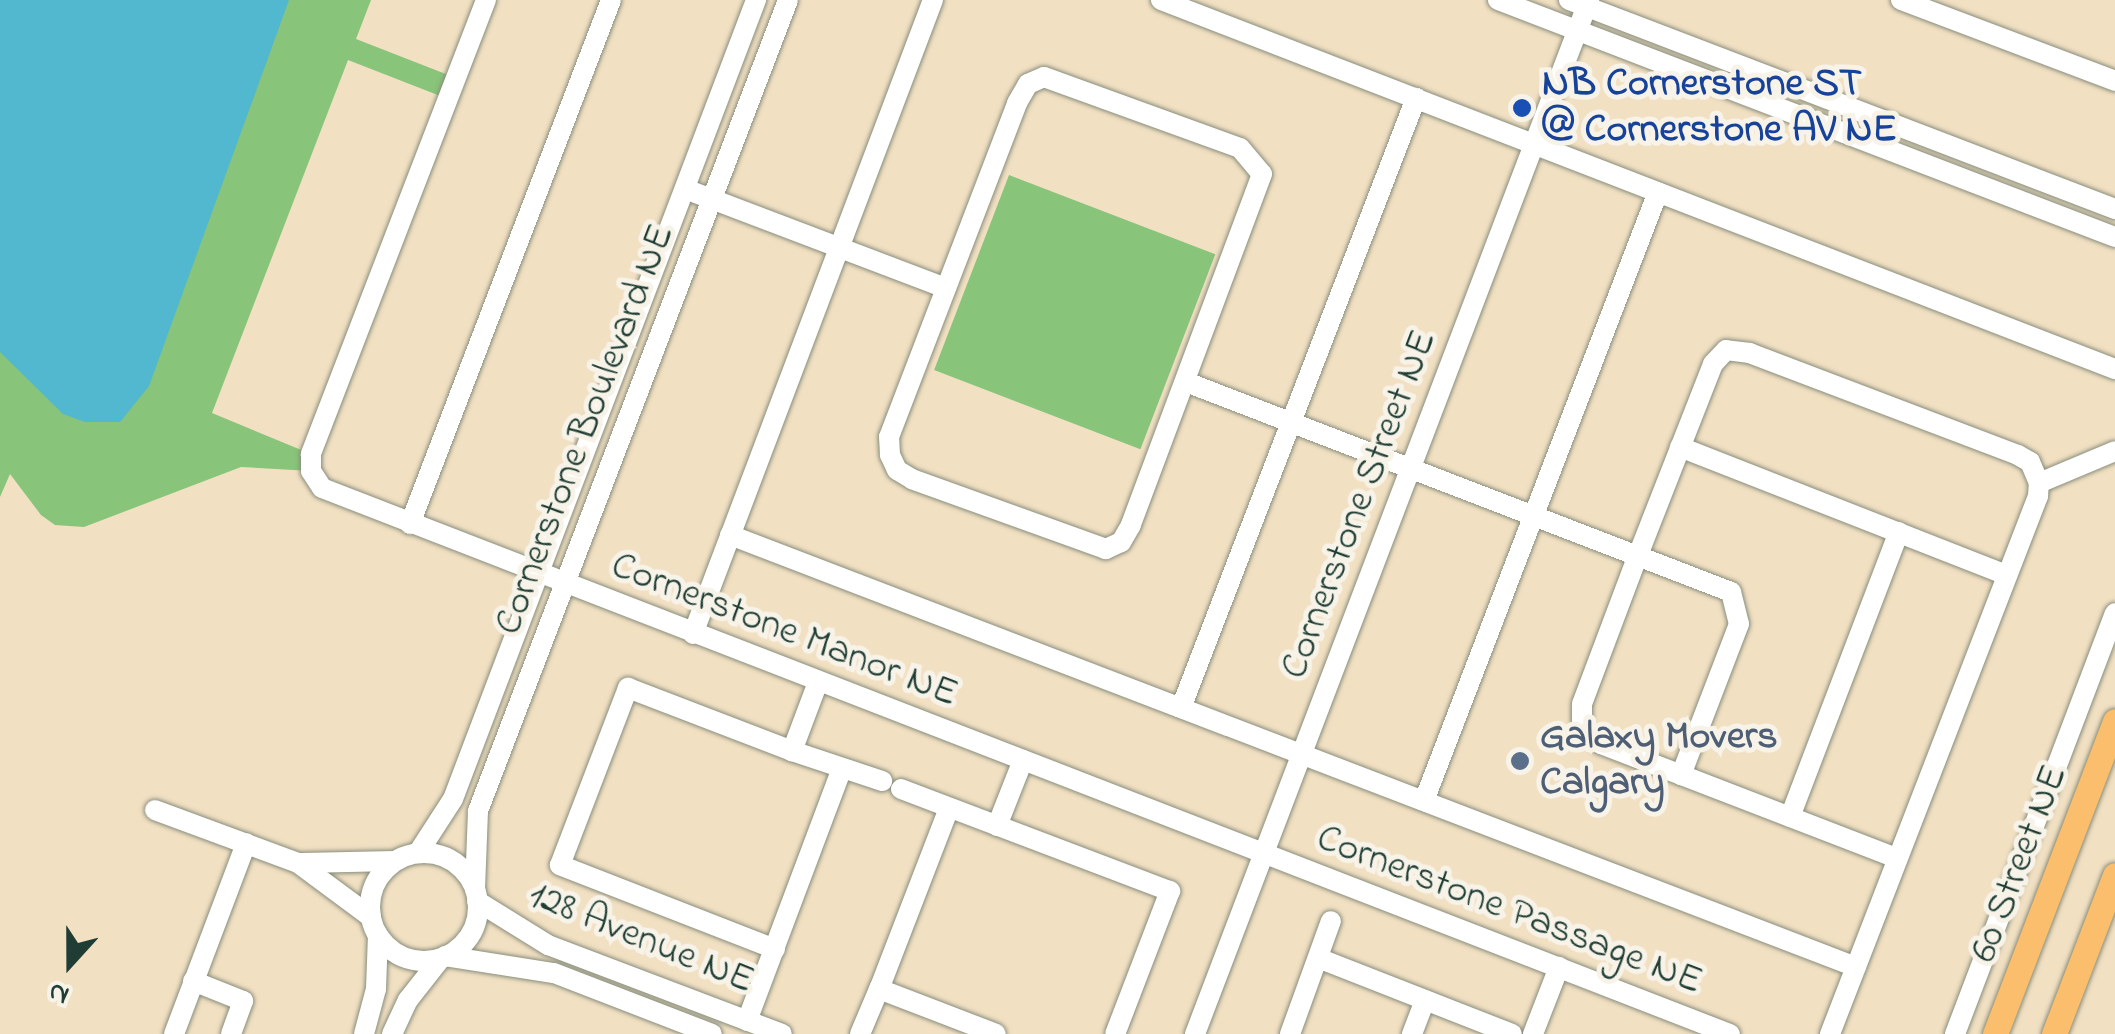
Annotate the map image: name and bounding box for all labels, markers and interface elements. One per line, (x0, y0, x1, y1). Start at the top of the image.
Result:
place label: NB Cornerstone ST @ Cornerstone AV NE (1542, 61, 1897, 155)
marker: NB Cornerstone ST @ Cornerstone AV NE (1511, 97, 1533, 119)
street label: Cornerstone Boulevard NE (486, 218, 686, 642)
street label: Cornerstone Street NE (1271, 324, 1449, 686)
street label: Cornerstone Manor NE (604, 543, 964, 719)
place label: Galaxy Movers Calgary (1540, 714, 1778, 808)
marker: Galaxy Movers Calgary (1509, 750, 1531, 772)
street label: 60 Street NE (1961, 759, 2079, 969)
street label: Cornerstone Passage NE (1309, 815, 1709, 1007)
street label: 128 Avenue NE (521, 872, 761, 1006)
north arrow (20, 914, 120, 1014)
text: N (43, 970, 75, 1015)

